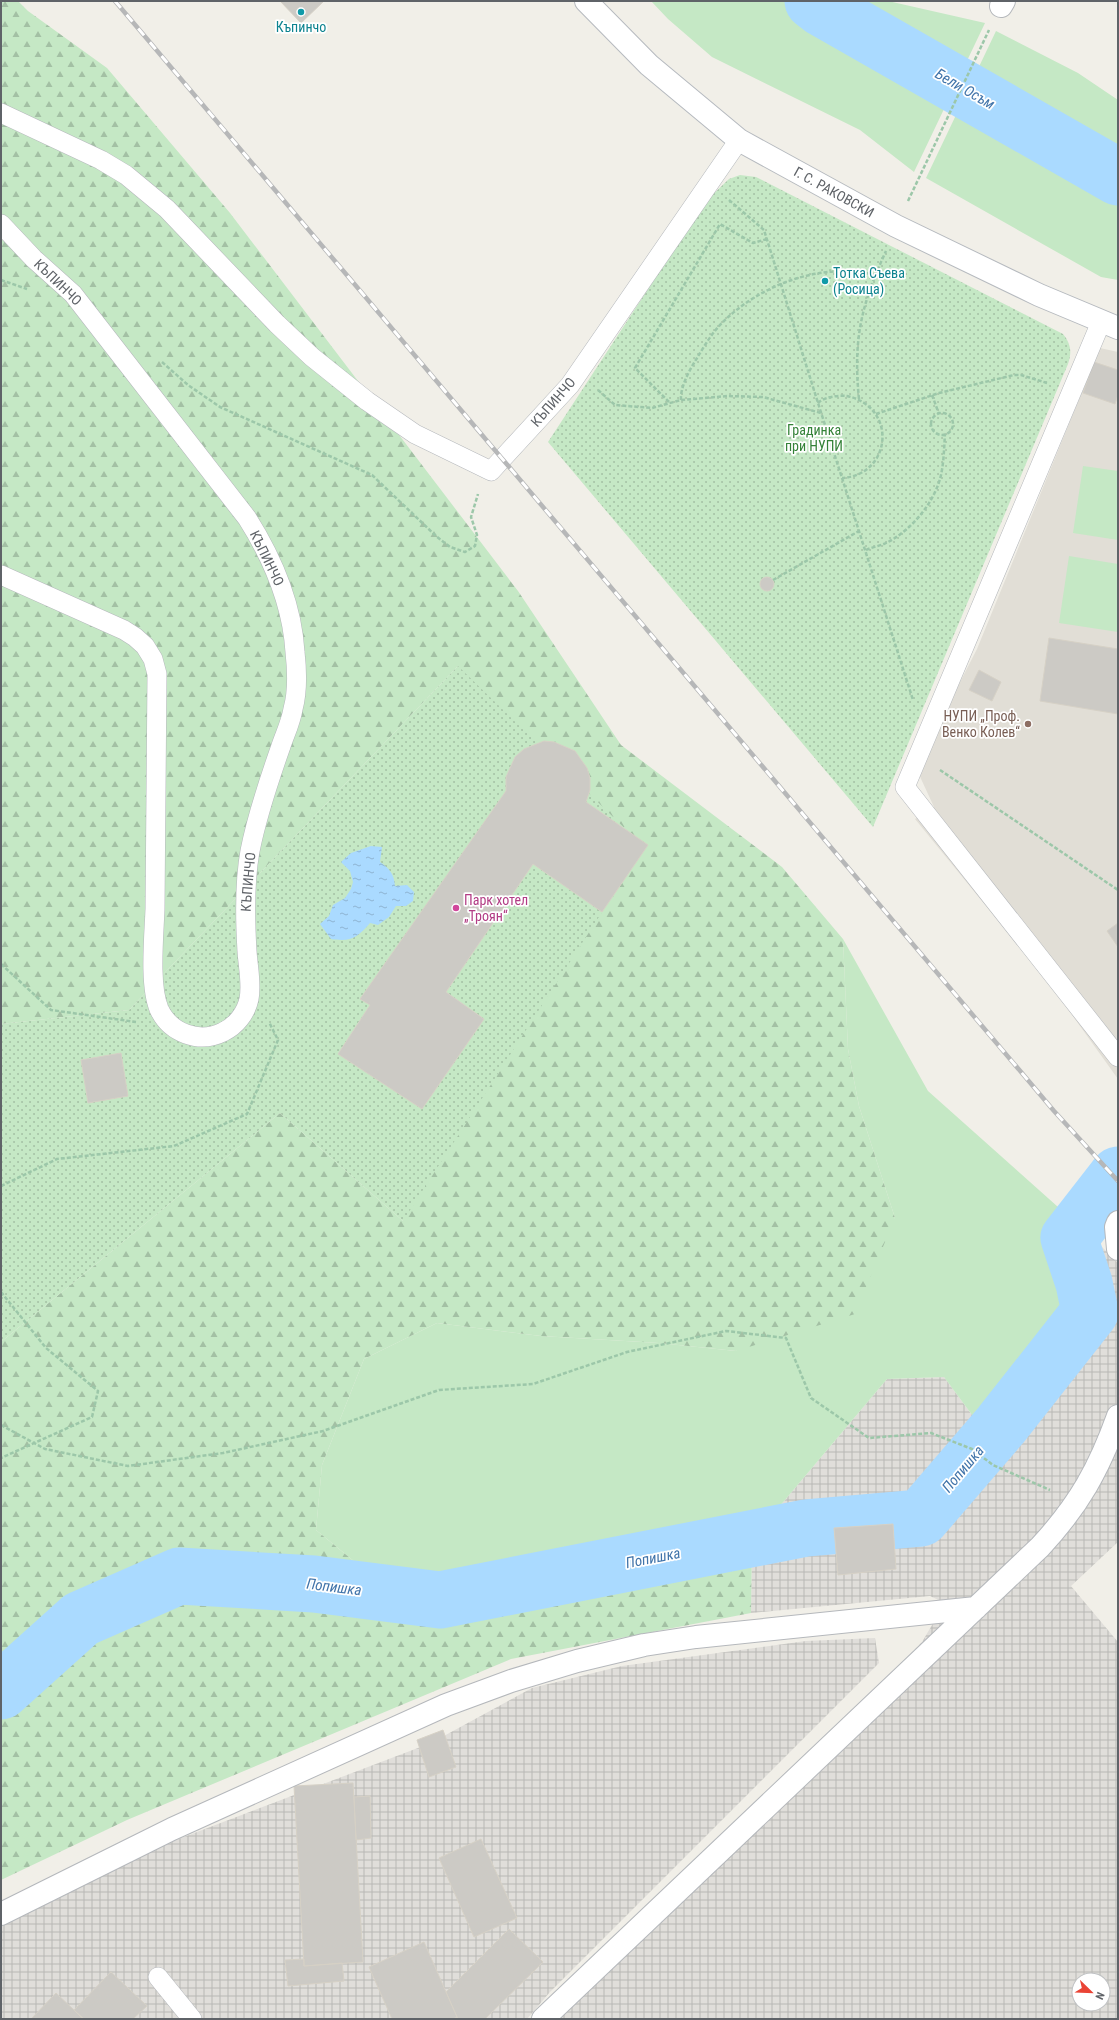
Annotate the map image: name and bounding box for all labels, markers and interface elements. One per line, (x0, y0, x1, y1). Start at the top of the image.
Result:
marker: Къпинчо (296, 7, 306, 17)
place label: Къпинчо (276, 19, 326, 35)
water label: Бели Осъм (932, 65, 998, 113)
street label: Г. С. РАКОВСКИ (791, 163, 877, 221)
street label: КЪПИНЧО (31, 256, 85, 308)
place label: Тотка Съева (Росица) (833, 265, 905, 298)
marker: Тотка Съева (Росица) (820, 276, 830, 286)
street label: КЪПИНЧО (527, 374, 579, 430)
park label: Градинка при НУПИ (785, 422, 843, 454)
street label: КЪПИНЧО (247, 528, 287, 588)
place label: НУПИ „Проф. Венко Колев“ (942, 708, 1020, 740)
marker: НУПИ „Проф. Венко Колев“ (1023, 719, 1033, 729)
street label: КЪПИНЧО (237, 852, 259, 912)
place label: Парк хотел „Троян“ (464, 892, 528, 924)
marker: Парк хотел „Троян“ (451, 903, 461, 913)
water label: Попишка (938, 1442, 988, 1496)
water label: Попишка (624, 1544, 682, 1572)
water label: Попишка (305, 1575, 363, 1599)
north arrow (1071, 1972, 1111, 2012)
text: N (1092, 1990, 1107, 2002)

